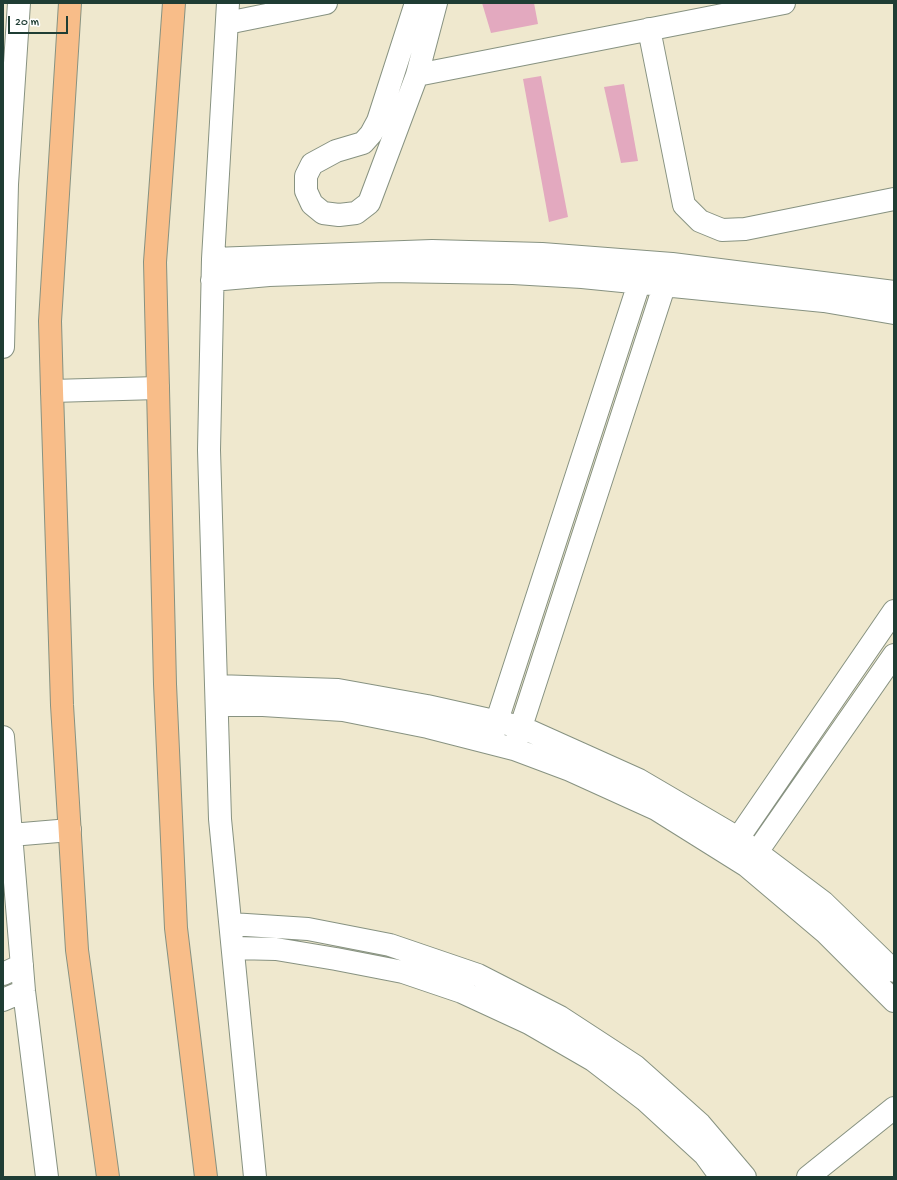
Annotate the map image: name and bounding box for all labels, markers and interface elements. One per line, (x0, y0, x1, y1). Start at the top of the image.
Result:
scale bar (10, 8, 70, 34)
text: 20 m (15, 16, 39, 30)

